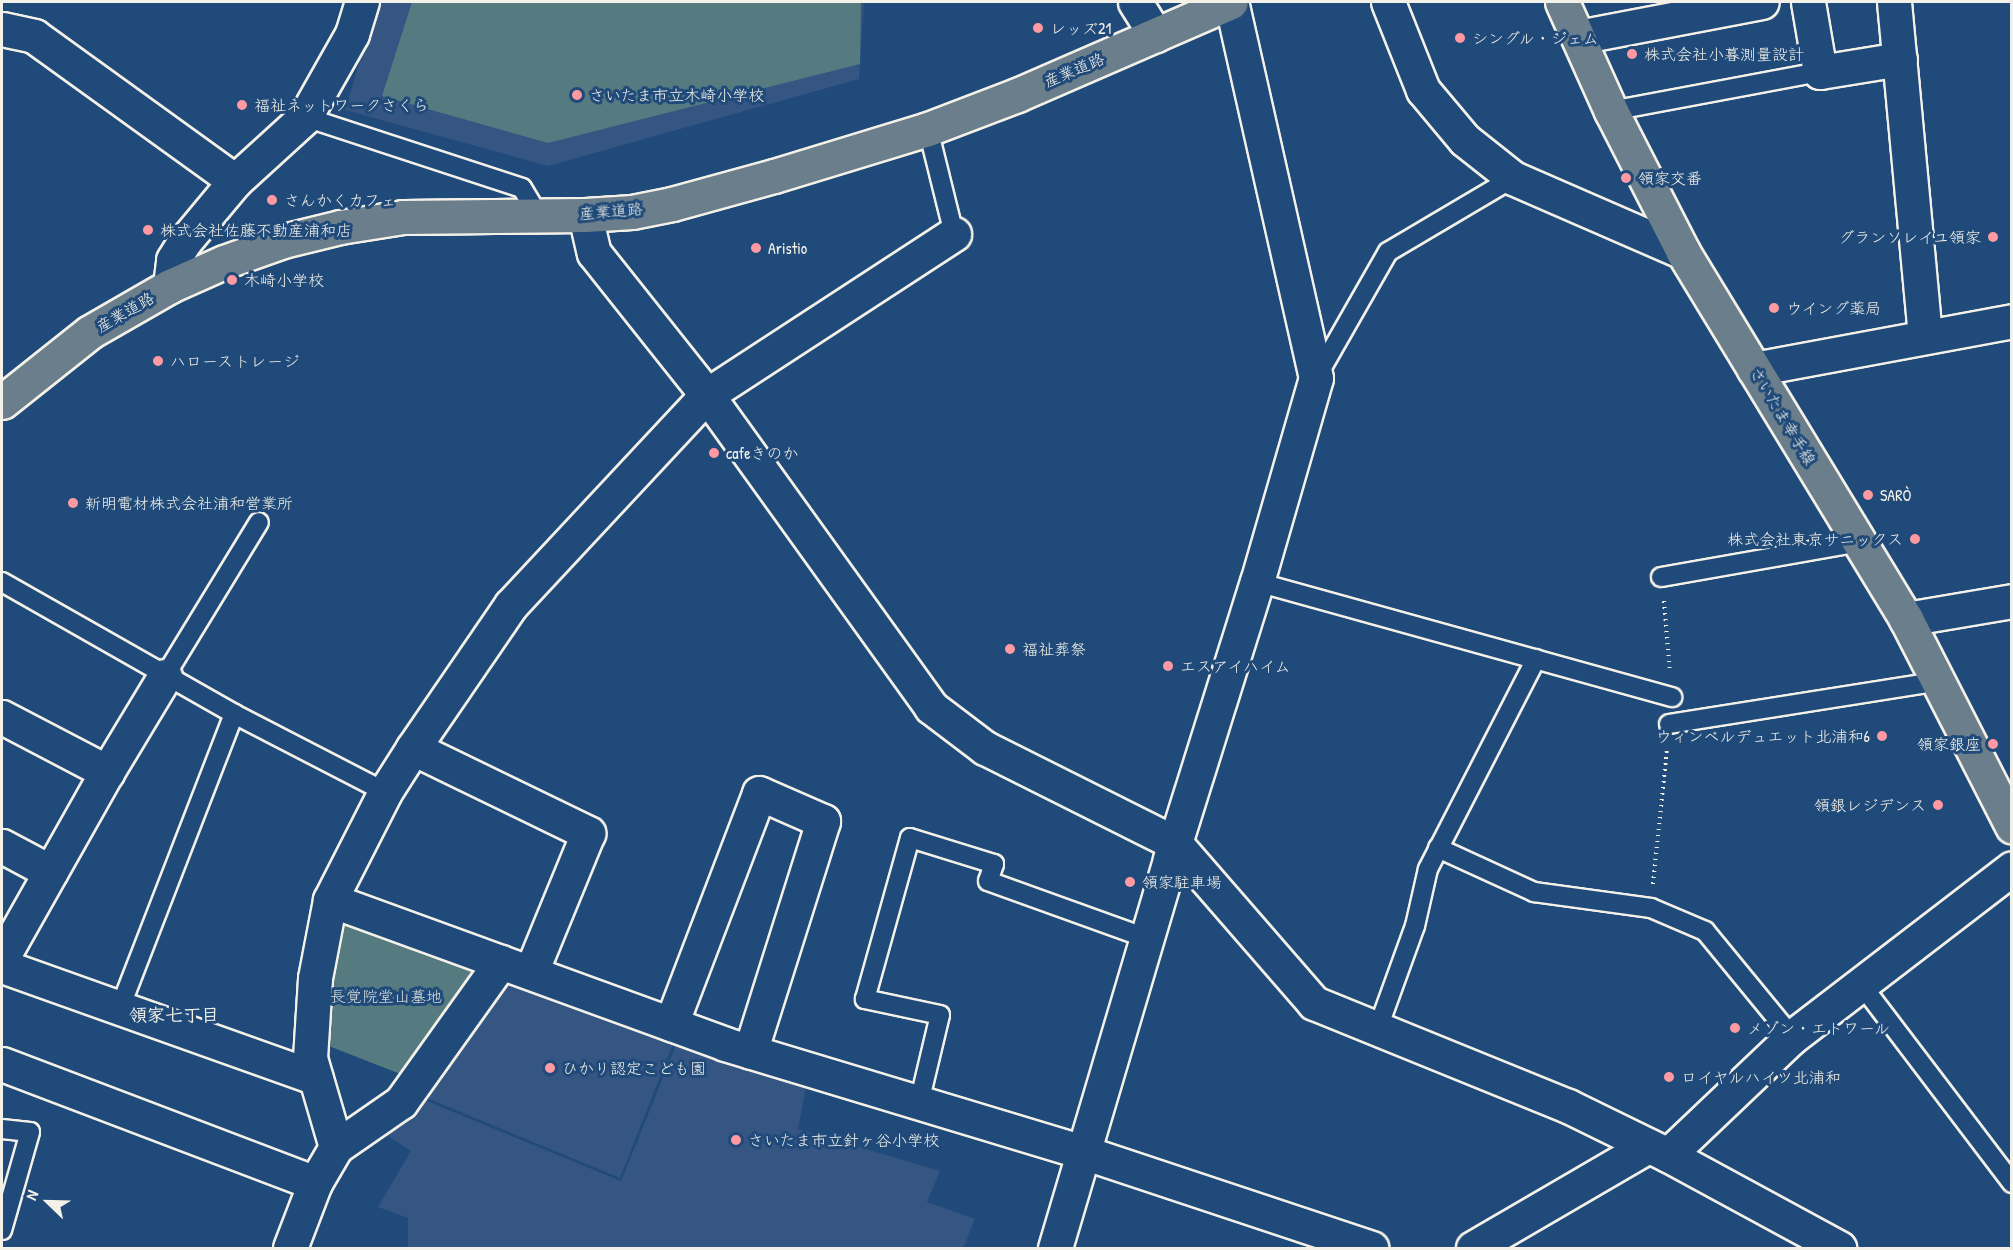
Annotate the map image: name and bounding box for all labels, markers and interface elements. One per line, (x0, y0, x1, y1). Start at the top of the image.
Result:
place label: レッズ21 (1050, 18, 1111, 38)
marker: レッズ21 (1031, 21, 1045, 35)
place label: シングル・ジェム (1472, 28, 1600, 48)
marker: シングル・ジェム (1453, 31, 1467, 45)
place label: 株式会社小暮測量設計 (1644, 44, 1804, 64)
marker: 株式会社小暮測量設計 (1625, 47, 1639, 61)
street label: 産業道路 (1041, 49, 1107, 91)
place label: さいたま市立木崎小学校 (589, 85, 765, 105)
marker: さいたま市立木崎小学校 (570, 88, 584, 102)
place label: 福祉ネットワークさくら (254, 95, 430, 115)
marker: 福祉ネットワークさくら (235, 98, 249, 112)
place label: 領家交番 (1638, 168, 1702, 188)
marker: 領家交番 (1619, 171, 1633, 185)
place label: さんかくカフェ (284, 190, 396, 210)
marker: さんかくカフェ (265, 193, 279, 207)
street label: 産業道路 (578, 199, 644, 223)
place label: 株式会社佐藤不動産浦和店 (160, 220, 352, 240)
marker: 株式会社佐藤不動産浦和店 (141, 223, 155, 237)
place label: グランソレイユ領家 (1837, 227, 1981, 247)
marker: グランソレイユ領家 (1986, 230, 2000, 244)
place label: Aristio (768, 238, 807, 258)
marker: Aristio (749, 241, 763, 255)
place label: 木崎小学校 (244, 270, 324, 290)
marker: 木崎小学校 (225, 273, 239, 287)
street label: 産業道路 (92, 288, 158, 336)
place label: ウイング薬局 (1786, 298, 1882, 318)
marker: ウイング薬局 (1767, 301, 1781, 315)
place label: ハローストレージ (170, 351, 299, 371)
marker: ハローストレージ (151, 354, 165, 368)
street label: さいたま幸手線 (1746, 363, 1820, 469)
place label: cafeきのか (726, 443, 799, 463)
marker: cafeきのか (707, 446, 721, 460)
place label: SARÒ (1880, 485, 1911, 505)
marker: SARÒ (1861, 488, 1875, 502)
place label: 新明電材株式会社浦和営業所 (85, 493, 293, 513)
marker: 新明電材株式会社浦和営業所 (66, 496, 80, 510)
place label: 株式会社東京サニックス (1727, 529, 1903, 549)
marker: 株式会社東京サニックス (1908, 532, 1922, 546)
place label: 福祉葬祭 (1022, 639, 1086, 659)
marker: 福祉葬祭 (1003, 642, 1017, 656)
place label: エスアイハイム (1180, 656, 1292, 676)
marker: エスアイハイム (1161, 659, 1175, 673)
place label: ウィンベルデュエット北浦和6 (1656, 726, 1870, 746)
marker: ウィンベルデュエット北浦和6 (1875, 729, 1889, 743)
place label: 領家銀座 (1917, 734, 1981, 754)
marker: 領家銀座 (1986, 737, 2000, 751)
place label: 領銀レジデンス (1814, 795, 1926, 815)
marker: 領銀レジデンス (1931, 798, 1945, 812)
place label: 領家駐車場 (1142, 872, 1222, 892)
marker: 領家駐車場 (1123, 875, 1137, 889)
park label: 長覚院堂山墓地 (330, 986, 442, 1006)
district label: 領家七丁目 (129, 1004, 219, 1026)
place label: メゾン・エトワール (1747, 1018, 1891, 1038)
marker: メゾン・エトワール (1728, 1021, 1742, 1035)
place label: ひかり認定こども園 (562, 1058, 706, 1078)
marker: ひかり認定こども園 (543, 1061, 557, 1075)
place label: ロイヤルハイツ北浦和 (1681, 1067, 1841, 1087)
marker: ロイヤルハイツ北浦和 (1662, 1070, 1676, 1084)
place label: さいたま市立針ヶ谷小学校 (748, 1130, 940, 1150)
marker: さいたま市立針ヶ谷小学校 (729, 1133, 743, 1147)
north arrow (18, 1172, 78, 1232)
text: N (20, 1187, 43, 1203)

